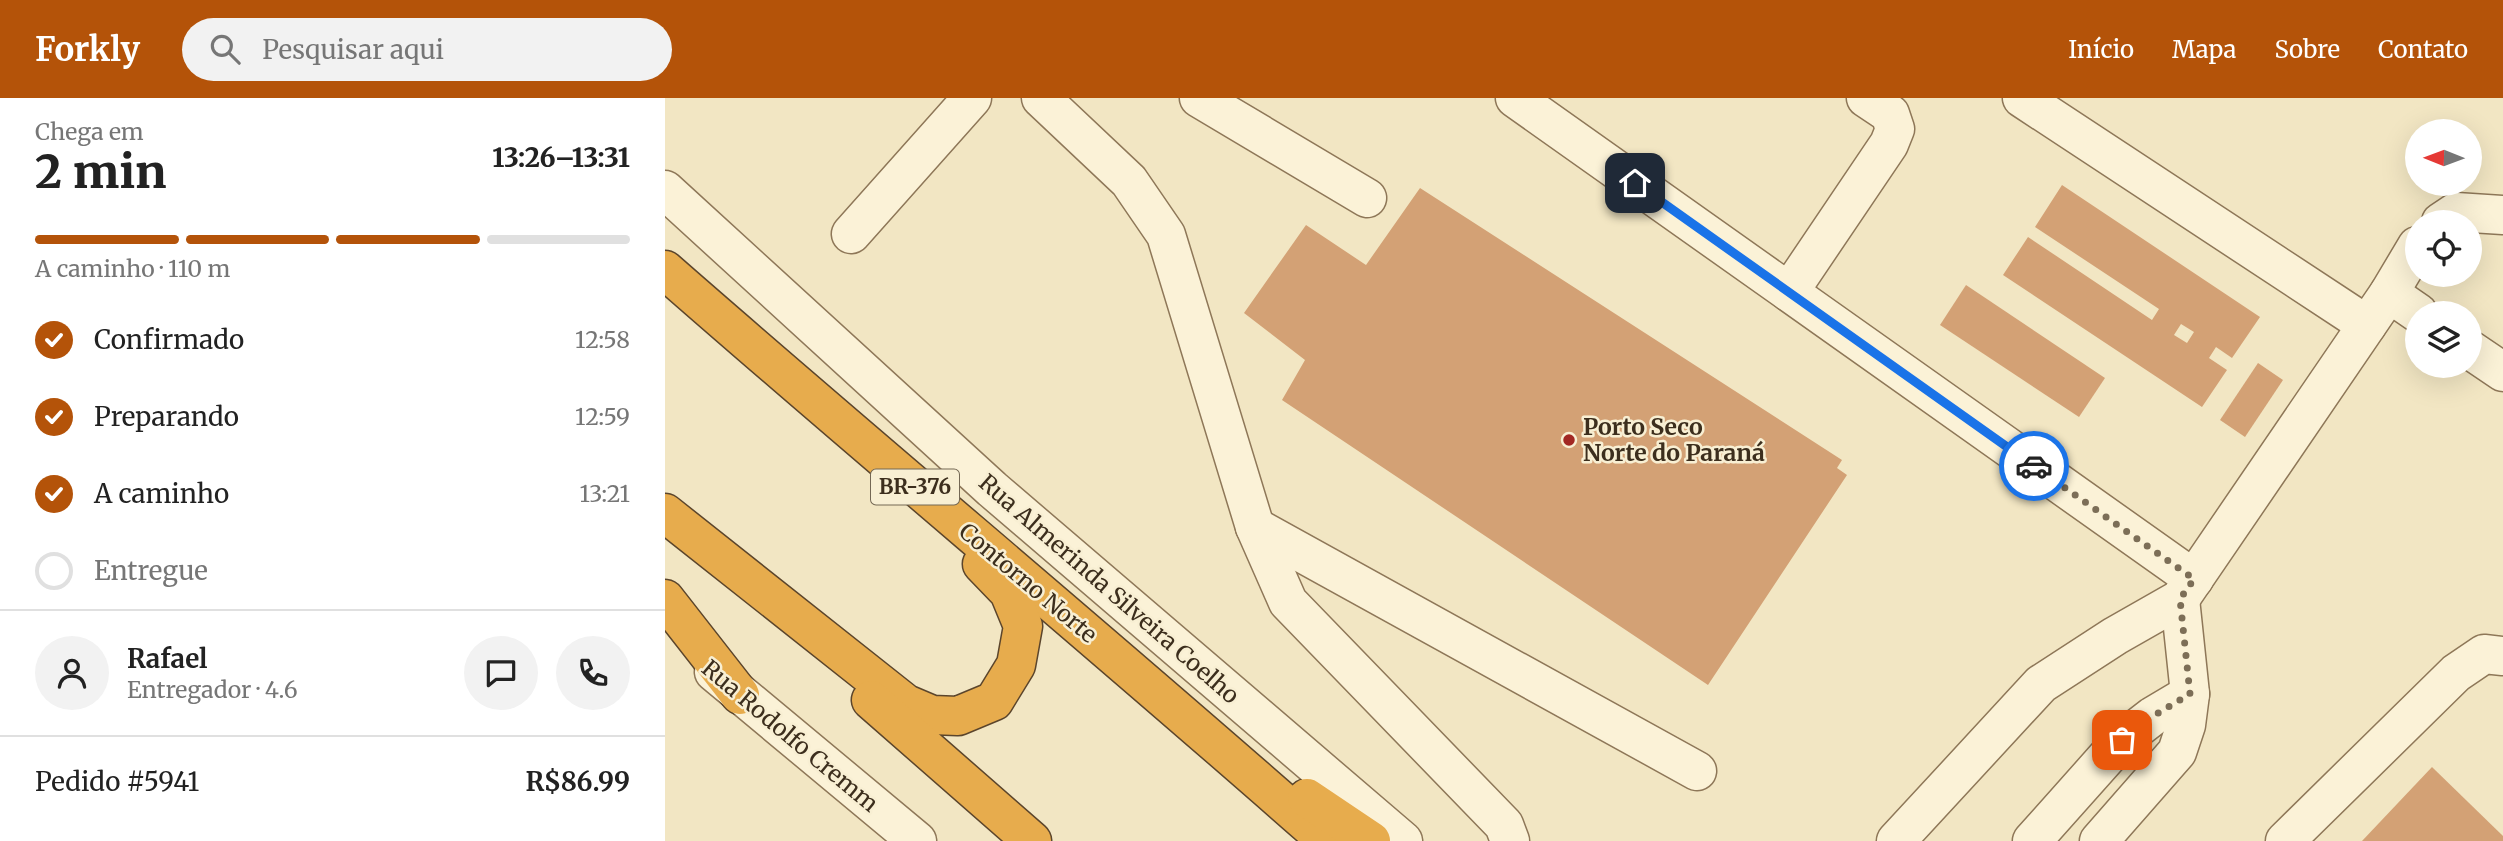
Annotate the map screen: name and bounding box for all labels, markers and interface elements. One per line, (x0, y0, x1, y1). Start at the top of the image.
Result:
search box (182, 18, 672, 81)
text: Forkly (35, 29, 140, 70)
icon: search (206, 30, 244, 68)
text: Pesquisar aqui (262, 33, 444, 66)
text: Início (2068, 34, 2134, 65)
text: Mapa (2172, 34, 2236, 65)
text: Sobre (2274, 34, 2340, 65)
text: Contato (2378, 34, 2468, 65)
text: Chega em (35, 117, 144, 146)
north arrow (2405, 119, 2481, 196)
map controls (2405, 119, 2482, 378)
text: 13:26–13:31 (492, 141, 630, 174)
text: 2 min (35, 143, 167, 201)
pin (1605, 153, 1665, 213)
icon: home (1616, 164, 1654, 202)
button: locate (2405, 210, 2482, 287)
text: A caminho · 110 m (35, 254, 230, 283)
button: layers (2405, 301, 2482, 378)
icon: check (35, 321, 73, 359)
text: Confirmado (94, 323, 244, 356)
text: 12:58 (575, 325, 630, 354)
icon: check (35, 398, 73, 436)
text: Preparando (94, 400, 239, 433)
text: 12:59 (575, 402, 630, 431)
place label: Porto Seco Norte do Paraná (1583, 412, 1765, 467)
courier (1999, 431, 2069, 501)
marker: Porto Seco Norte do Paraná (1561, 432, 1577, 448)
icon: car (2015, 447, 2053, 485)
street label: Rua Almerinda Silveira Coelho (973, 468, 1245, 710)
road number: BR-376 (871, 470, 959, 504)
icon: check (35, 475, 73, 513)
text: A caminho (94, 477, 229, 510)
text: 13:21 (580, 479, 630, 508)
street label: Contorno Norte (953, 516, 1103, 649)
text: Entregue (94, 554, 208, 587)
button: person (35, 636, 109, 710)
button: chat (464, 636, 538, 710)
button: phone (556, 636, 630, 710)
text: Rafael (127, 642, 208, 675)
street label: Rua Rodolfo Cremm (696, 653, 885, 818)
text: Entregador · 4.6 (127, 675, 298, 704)
pin (2092, 710, 2152, 770)
icon: bag (2103, 721, 2141, 759)
text: Pedido #5941 (35, 765, 199, 798)
text: R$86.99 (525, 765, 630, 798)

